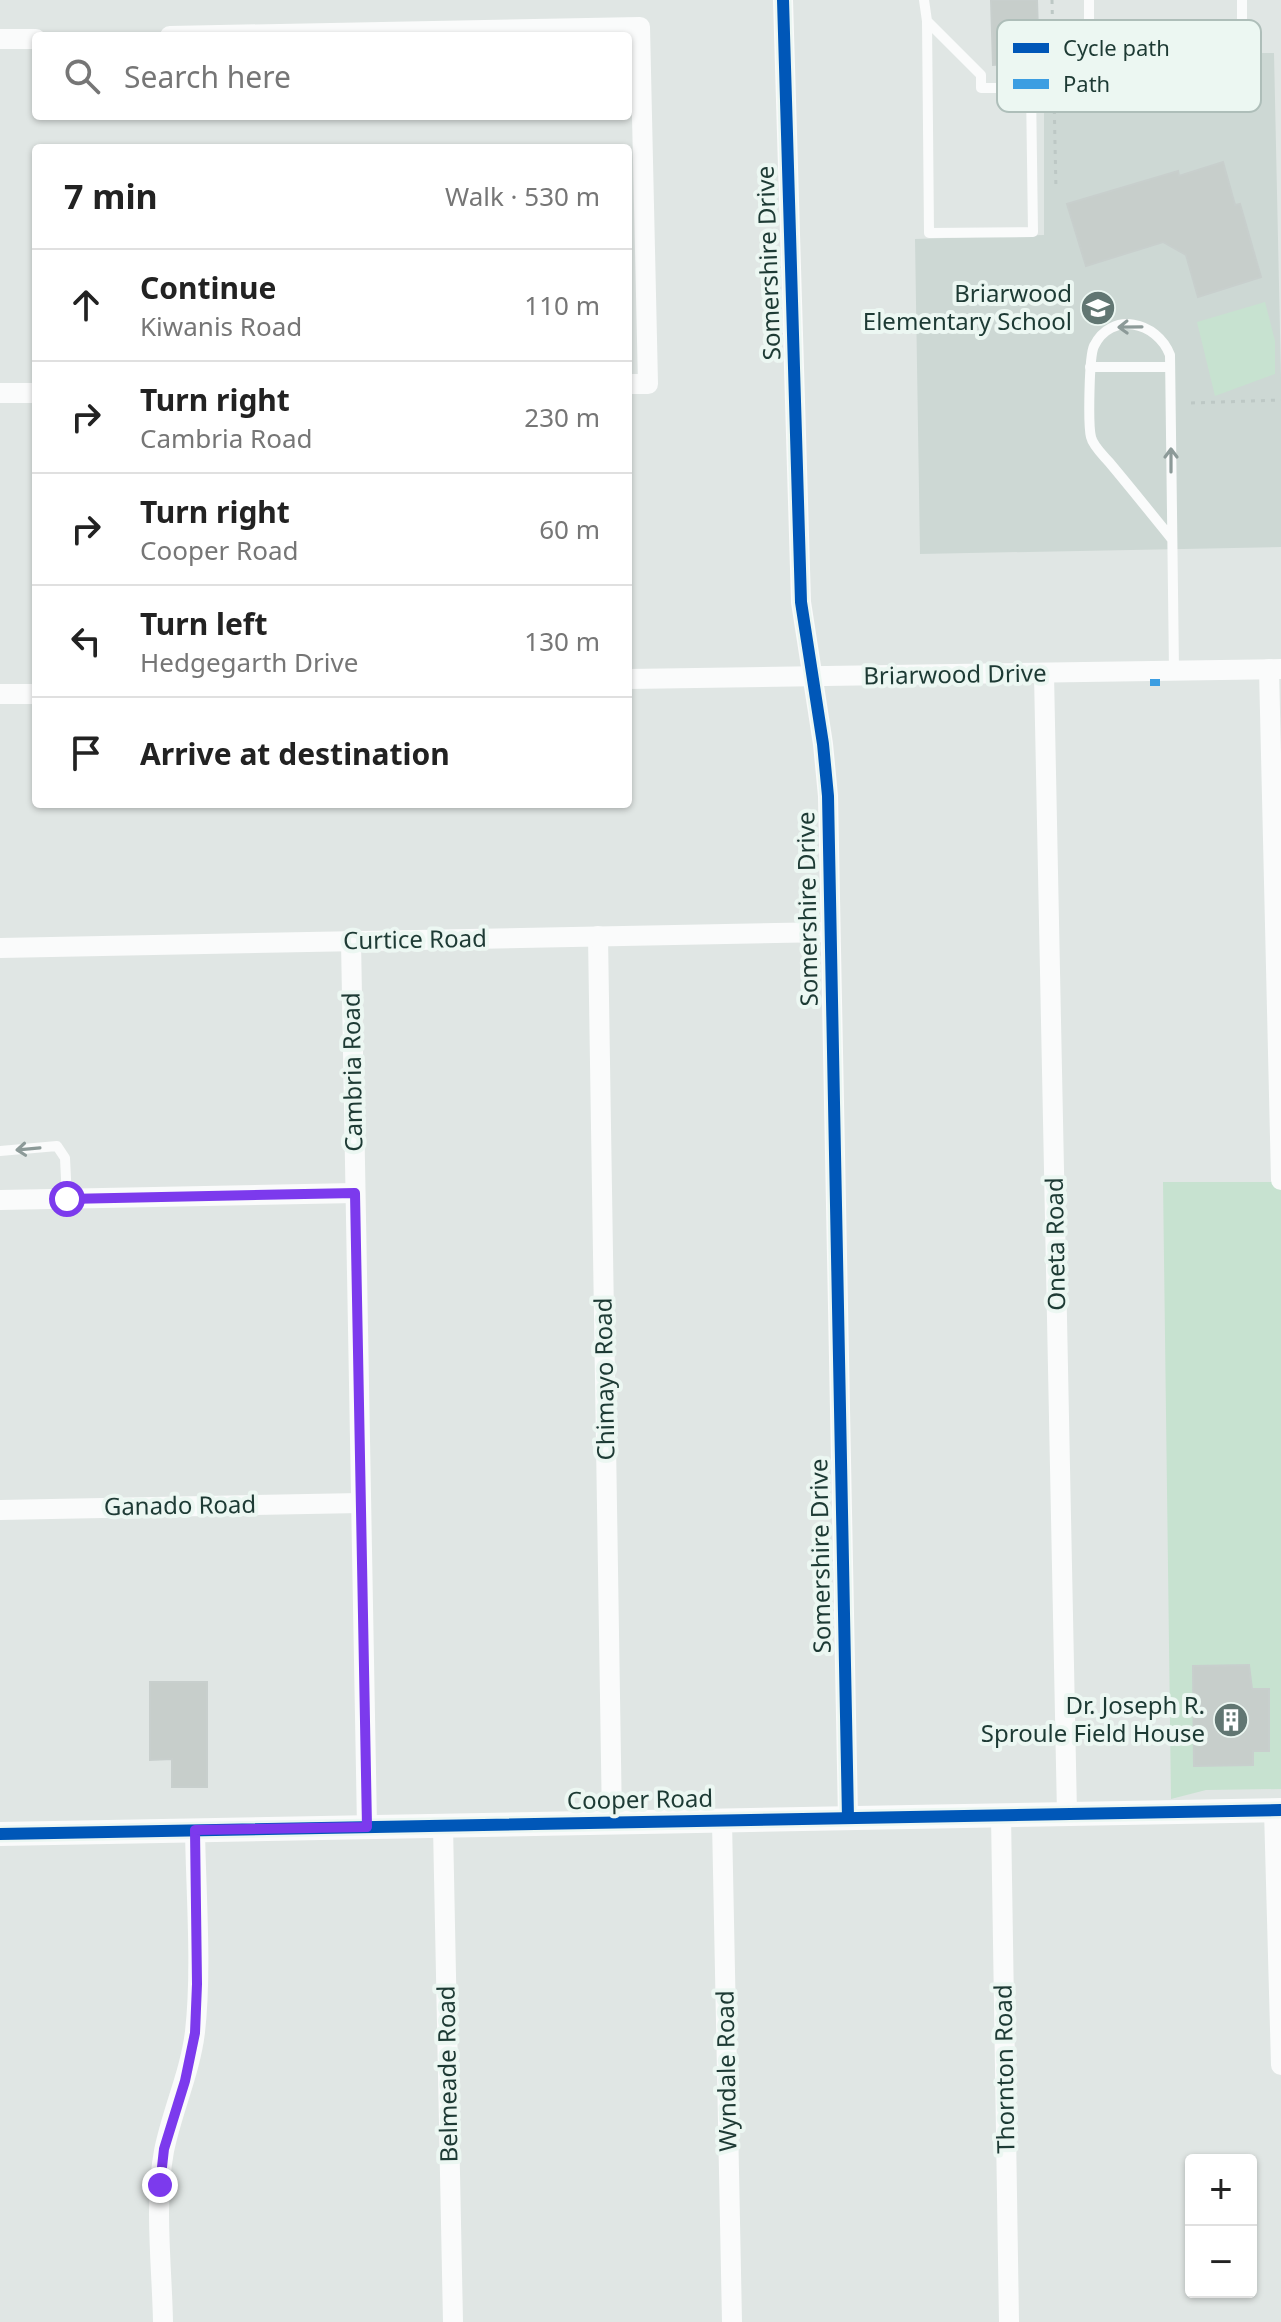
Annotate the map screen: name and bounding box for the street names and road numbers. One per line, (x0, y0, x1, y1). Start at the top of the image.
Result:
street label: Somershire Drive (748, 165, 787, 361)
street label: Briarwood Drive (863, 655, 1047, 692)
street label: Somershire Drive (788, 811, 825, 1007)
street label: Curtice Road (343, 921, 487, 956)
street label: Cambria Road (334, 992, 369, 1152)
street label: Oneta Road (1037, 1177, 1072, 1311)
street label: Chimayo Road (586, 1297, 621, 1461)
street label: Somershire Drive (801, 1458, 838, 1654)
street label: Ganado Road (103, 1487, 256, 1522)
street label: Cooper Road (567, 1781, 713, 1816)
street label: Thornton Road (986, 1984, 1021, 2154)
street label: Belmeade Road (428, 1985, 465, 2163)
street label: Wyndale Road (708, 1990, 743, 2152)

